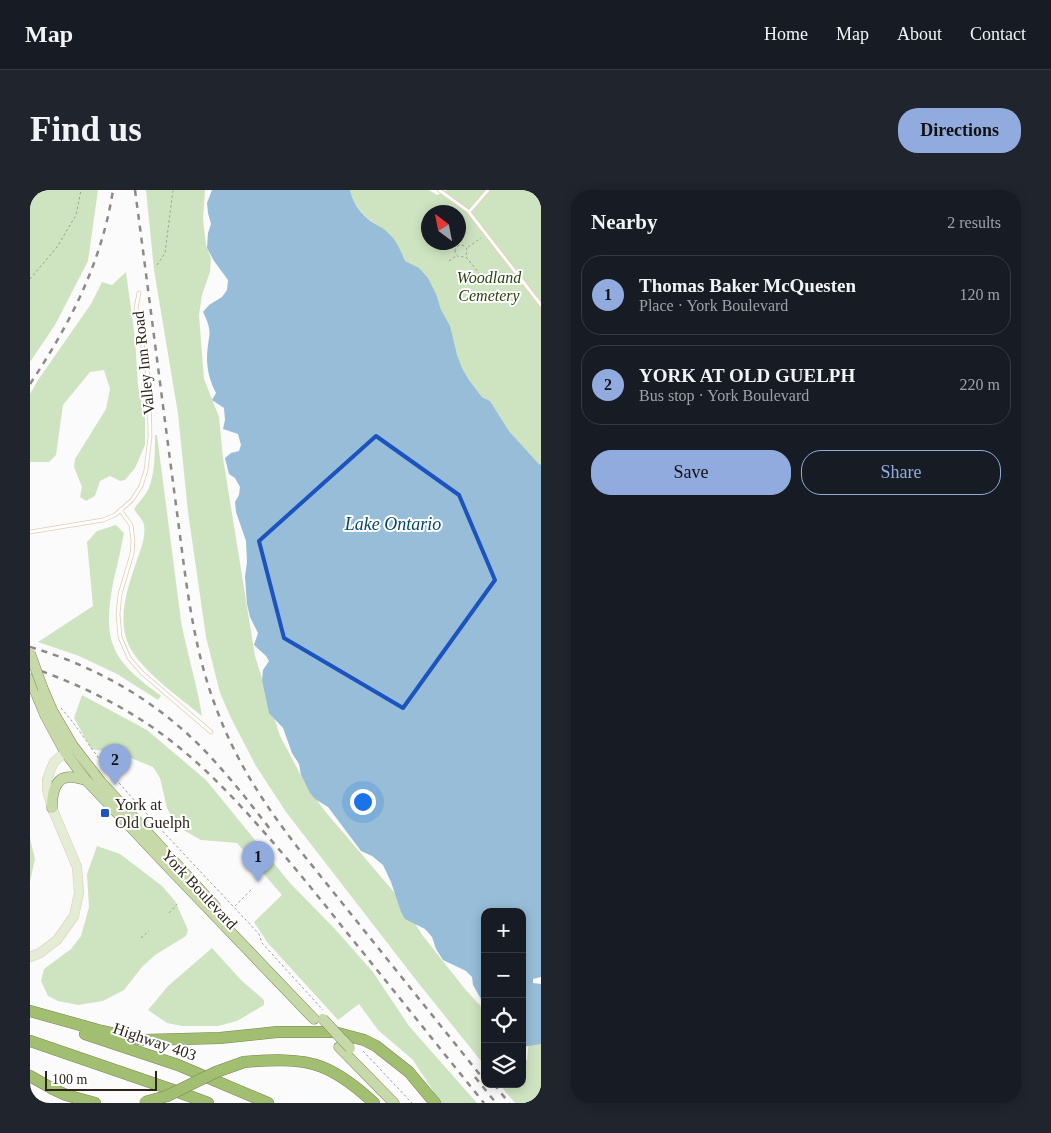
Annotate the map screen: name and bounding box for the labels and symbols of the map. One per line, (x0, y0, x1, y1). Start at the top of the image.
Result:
north arrow (421, 205, 466, 250)
park label: Woodland Cemetery (457, 269, 522, 305)
street label: Valley Inn Road (130, 310, 158, 416)
water label: Lake Ontario (344, 514, 441, 534)
pin: 2 (99, 744, 131, 785)
your location (350, 789, 376, 815)
place label: York at Old Guelph (115, 796, 190, 832)
marker: York at Old Guelph (99, 807, 111, 819)
pin: 1 (242, 841, 274, 882)
street label: York Boulevard (159, 846, 241, 932)
street label: Highway 403 (111, 1019, 199, 1065)
scale bar (45, 1068, 158, 1091)

